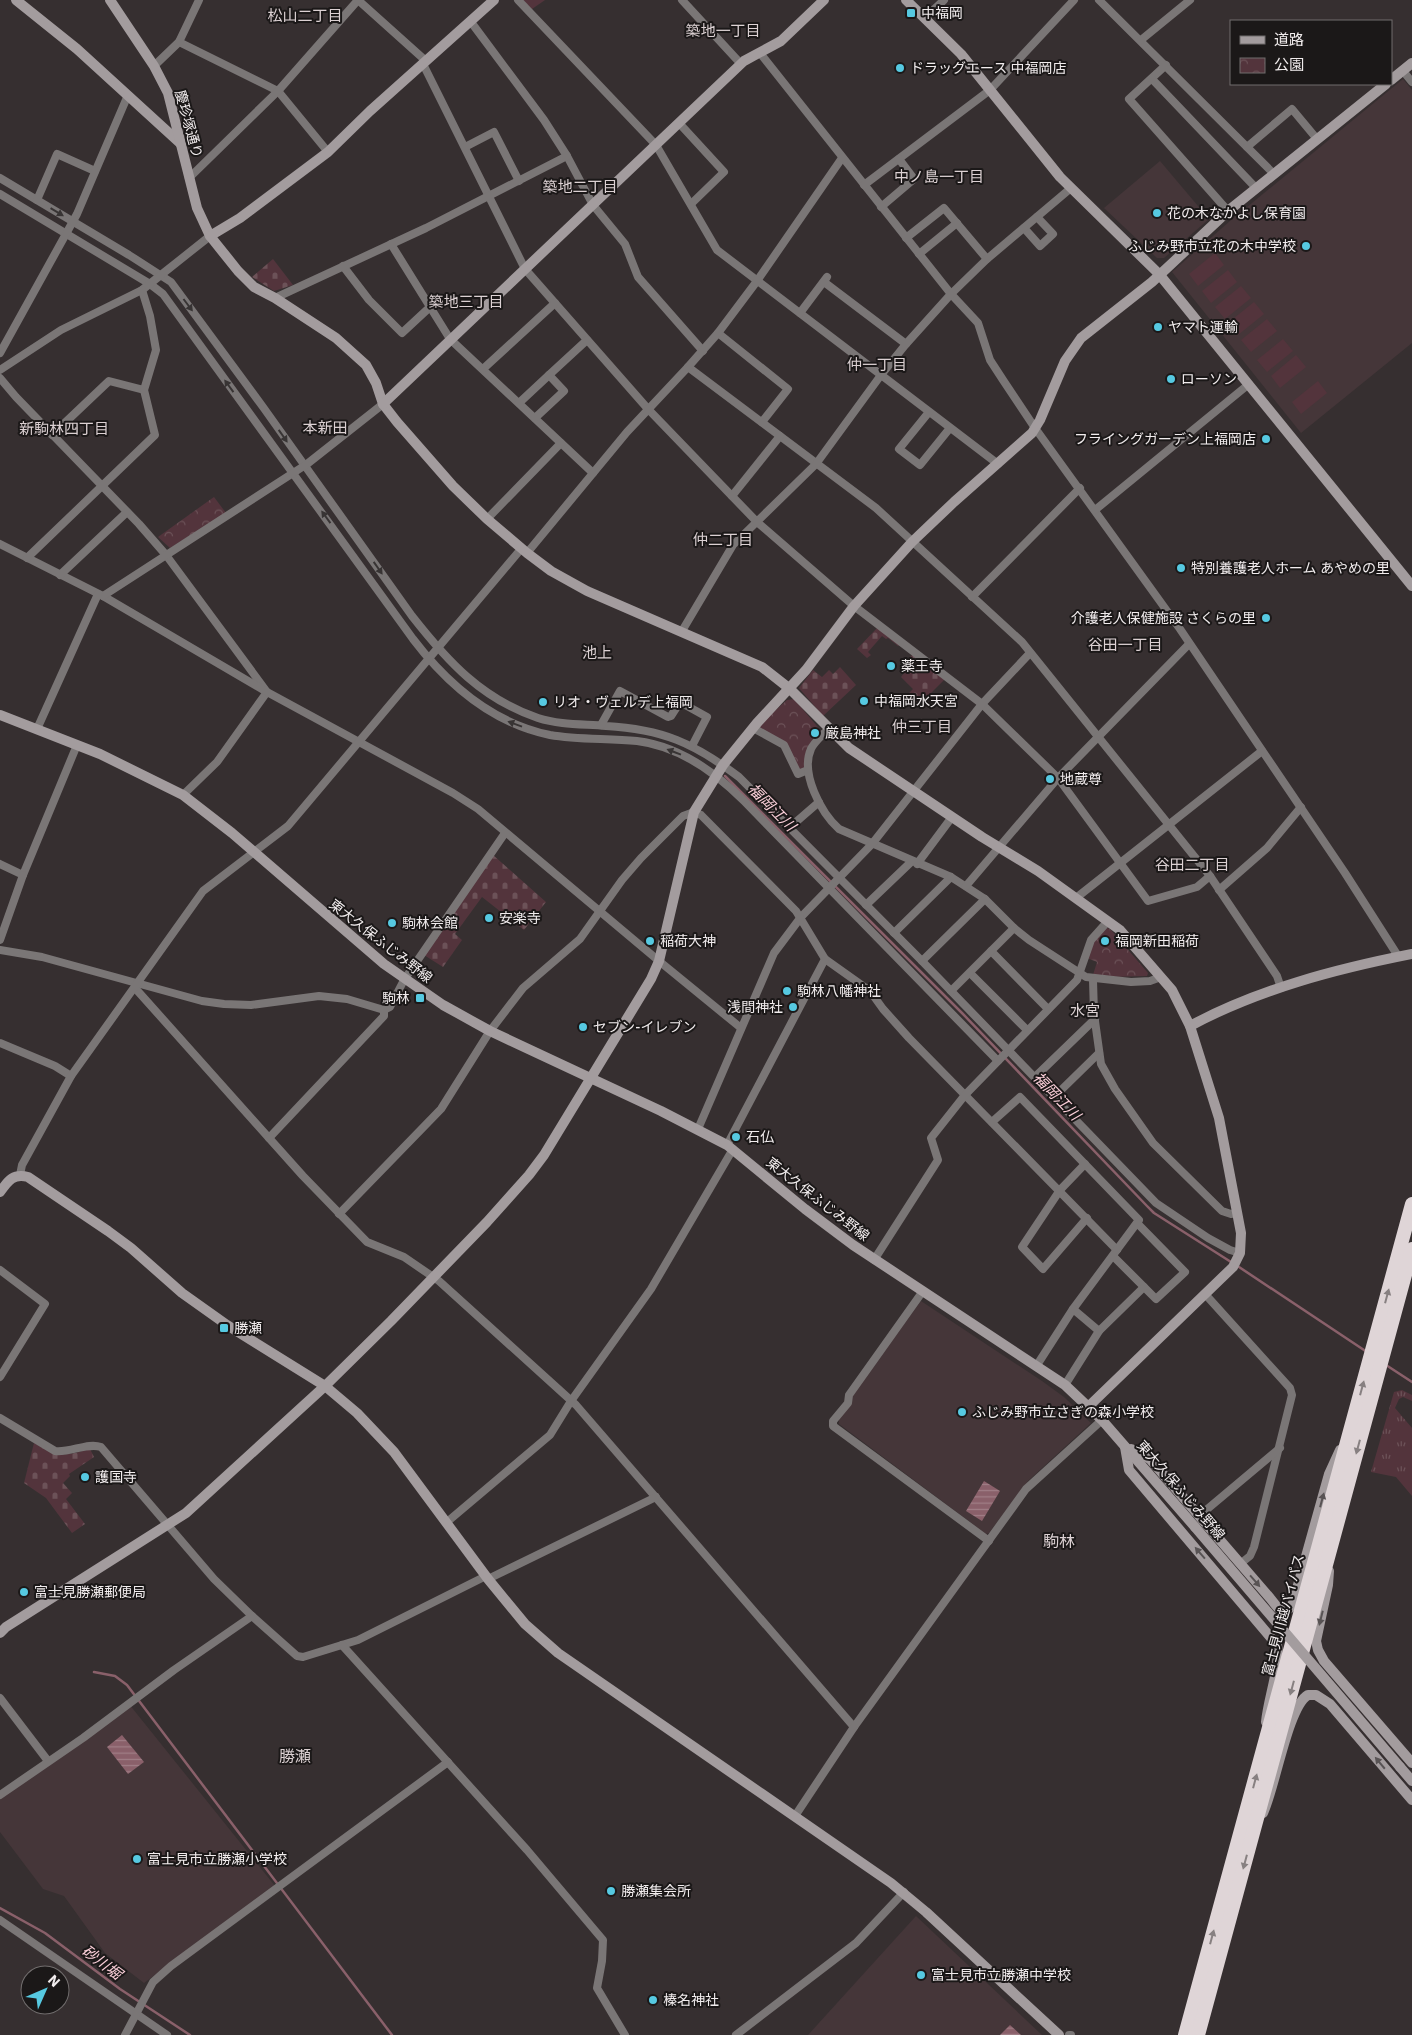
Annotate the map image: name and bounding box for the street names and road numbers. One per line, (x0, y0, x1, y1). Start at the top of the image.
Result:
street label: 慶珍塚通り (171, 88, 207, 160)
street label: 東大久保ふじみ野線 (326, 895, 436, 987)
street label: 東大久保ふじみ野線 (763, 1153, 873, 1245)
street label: 東大久保ふじみ野線 (1133, 1437, 1229, 1543)
street label: 富士見川越バイパス (1258, 1552, 1308, 1678)

